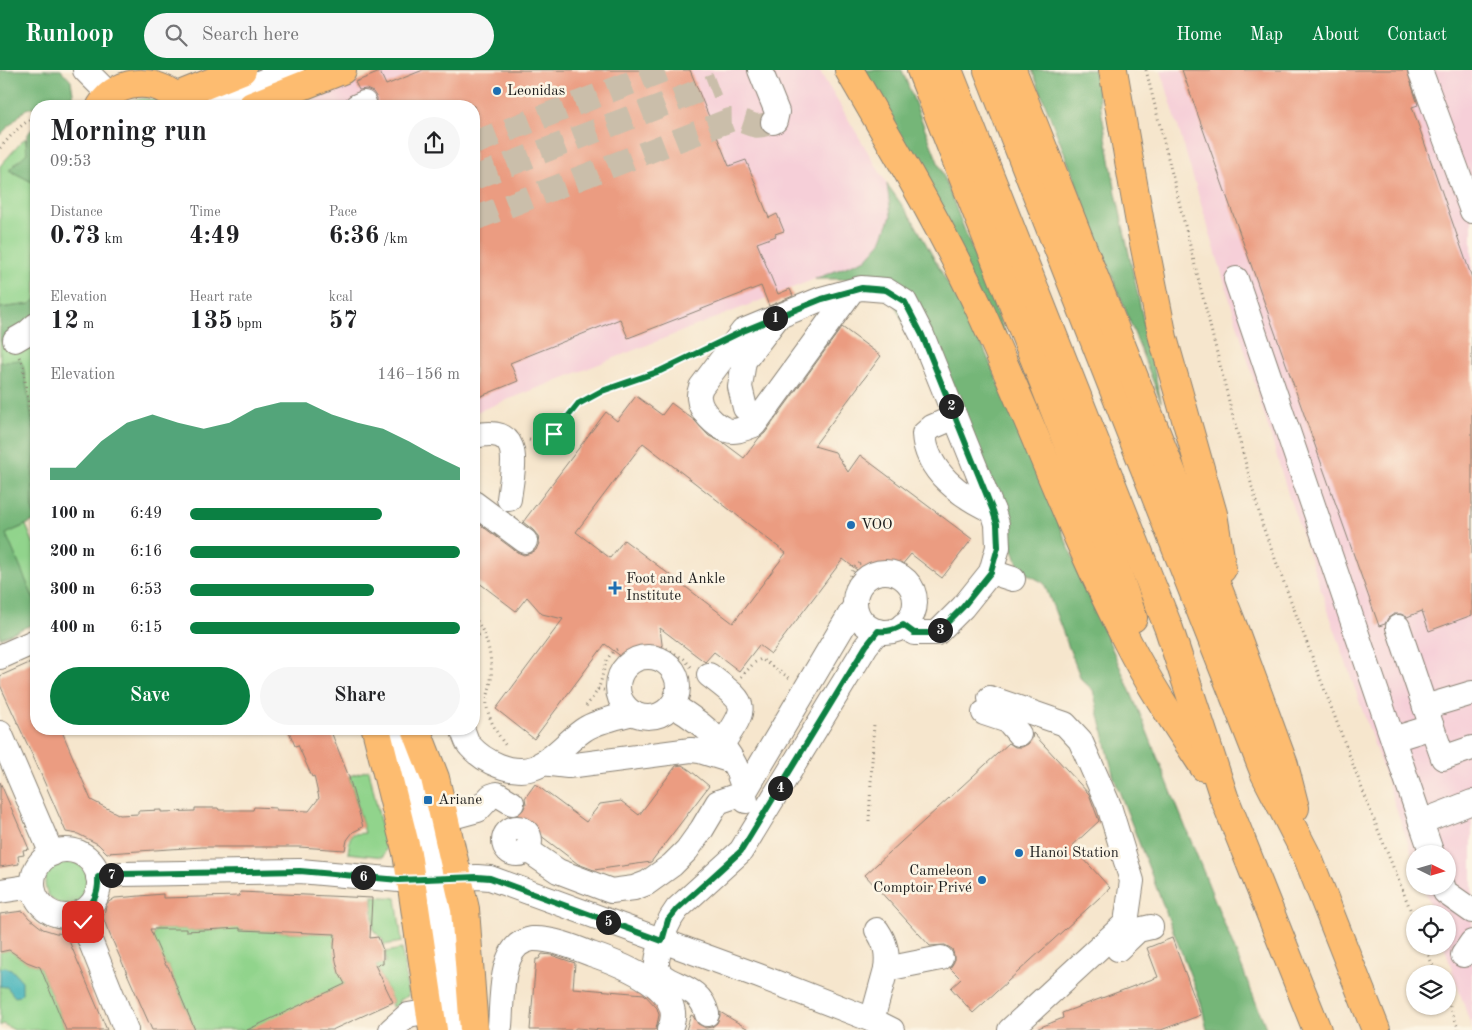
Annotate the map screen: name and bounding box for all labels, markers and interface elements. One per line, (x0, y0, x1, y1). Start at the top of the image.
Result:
search box (144, 13, 494, 58)
icon: search (162, 21, 190, 49)
text: Runloop (25, 23, 114, 47)
text: Search here (202, 26, 299, 45)
text: Home (1176, 26, 1222, 44)
text: Map (1250, 26, 1283, 44)
text: About (1311, 26, 1359, 44)
text: Contact (1387, 26, 1447, 44)
place label: Leonidas (507, 84, 565, 99)
marker: Leonidas (491, 85, 503, 97)
button: share (408, 117, 460, 169)
text: Morning run (50, 119, 207, 147)
text: 09:53 (50, 154, 92, 170)
text: Distance (50, 205, 103, 219)
text: Time (189, 205, 221, 219)
text: Pace (329, 205, 357, 219)
text: 0.73 (50, 224, 101, 249)
text: 4:49 (189, 224, 240, 249)
text: 6:36 (329, 224, 379, 249)
text: km (101, 232, 123, 246)
text: /km (379, 232, 408, 246)
text: Elevation (50, 290, 107, 304)
text: Heart rate (189, 290, 252, 304)
text: kcal (329, 290, 353, 304)
pin: 1 (762, 306, 788, 330)
text: 12 (50, 309, 79, 334)
text: 135 (189, 309, 233, 334)
text: 57 (329, 309, 358, 334)
text: 1 (771, 311, 780, 325)
text: m (79, 317, 94, 331)
text: bpm (233, 317, 262, 331)
text: Elevation (50, 367, 115, 383)
text: 146–156 m (377, 367, 460, 383)
pin: 2 (938, 394, 964, 418)
text: 2 (947, 399, 956, 413)
pin (533, 413, 575, 455)
icon: arrive (540, 420, 568, 448)
text: 100 m (50, 506, 95, 522)
text: 6:49 (130, 506, 162, 522)
place label: VOO (861, 518, 893, 533)
marker: VOO (845, 519, 857, 531)
text: 200 m (50, 544, 95, 560)
text: 6:16 (130, 544, 162, 560)
place label: Foot and Ankle Institute (626, 572, 725, 604)
marker: Foot and Ankle Institute (608, 581, 622, 595)
text: 300 m (50, 582, 95, 598)
text: 6:53 (130, 582, 162, 598)
pin: 3 (928, 618, 952, 642)
text: 400 m (50, 620, 95, 636)
text: 6:15 (130, 620, 162, 636)
text: 3 (936, 623, 945, 637)
button: Save (50, 667, 250, 725)
button: Share (260, 667, 460, 725)
pin: 4 (768, 776, 792, 800)
text: 4 (776, 781, 785, 795)
place label: Ariane (438, 793, 482, 808)
marker: Ariane (422, 794, 434, 806)
north arrow (1406, 845, 1456, 895)
map controls (1406, 845, 1456, 1015)
place label: Hanoi Station (1029, 846, 1119, 861)
marker: Hanoi Station (1013, 847, 1025, 859)
pin: 7 (98, 862, 124, 888)
pin: 6 (350, 864, 376, 890)
place label: Cameleon Comptoir Privé (873, 864, 972, 896)
text: 7 (107, 868, 116, 882)
text: 6 (359, 870, 368, 884)
marker: Cameleon Comptoir Privé (976, 874, 988, 886)
pin (62, 901, 104, 943)
button: locate (1406, 905, 1456, 955)
icon: check (69, 908, 97, 936)
pin: 5 (596, 910, 620, 934)
text: 5 (604, 915, 613, 929)
button: layers (1406, 965, 1456, 1015)

